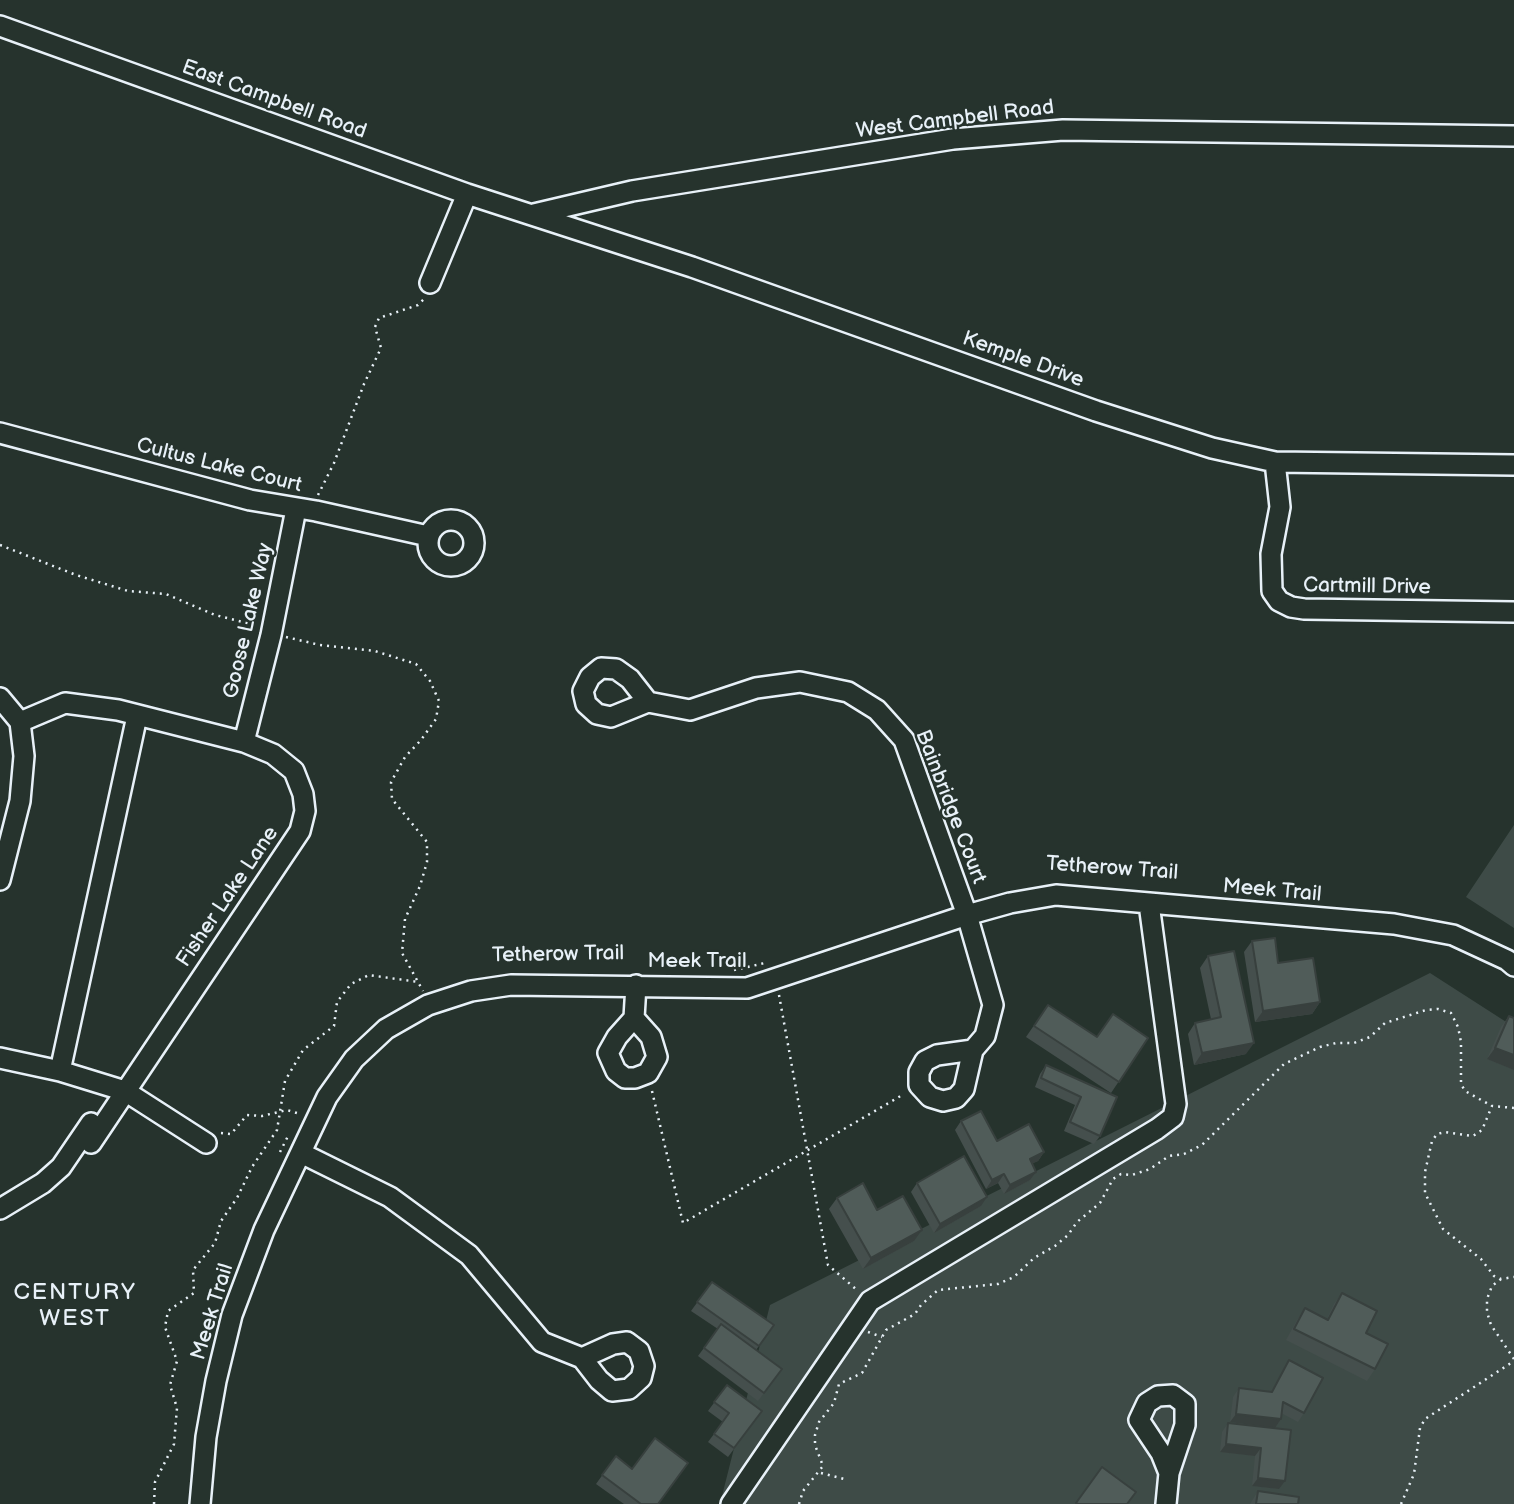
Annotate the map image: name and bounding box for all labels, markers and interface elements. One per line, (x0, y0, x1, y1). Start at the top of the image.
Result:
street label: East Campbell Road (178, 55, 370, 145)
street label: West Campbell Road (855, 95, 1055, 145)
street label: Kemple Drive (959, 326, 1087, 394)
street label: Cultus Lake Court (134, 433, 304, 499)
street label: Goose Lake Way (219, 541, 279, 701)
street label: Cartmill Drive (1303, 573, 1431, 601)
street label: Bainbridge Court (909, 727, 991, 887)
street label: Fisher Lake Lane (172, 822, 284, 972)
street label: Tetherow Trail (1045, 852, 1179, 886)
street label: Meek Trail (1221, 874, 1323, 908)
street label: Tetherow Trail (492, 941, 624, 969)
street label: Meek Trail (647, 949, 747, 975)
street label: Meek Trail (186, 1261, 240, 1363)
district label: CENTURY WEST (14, 1279, 136, 1333)

